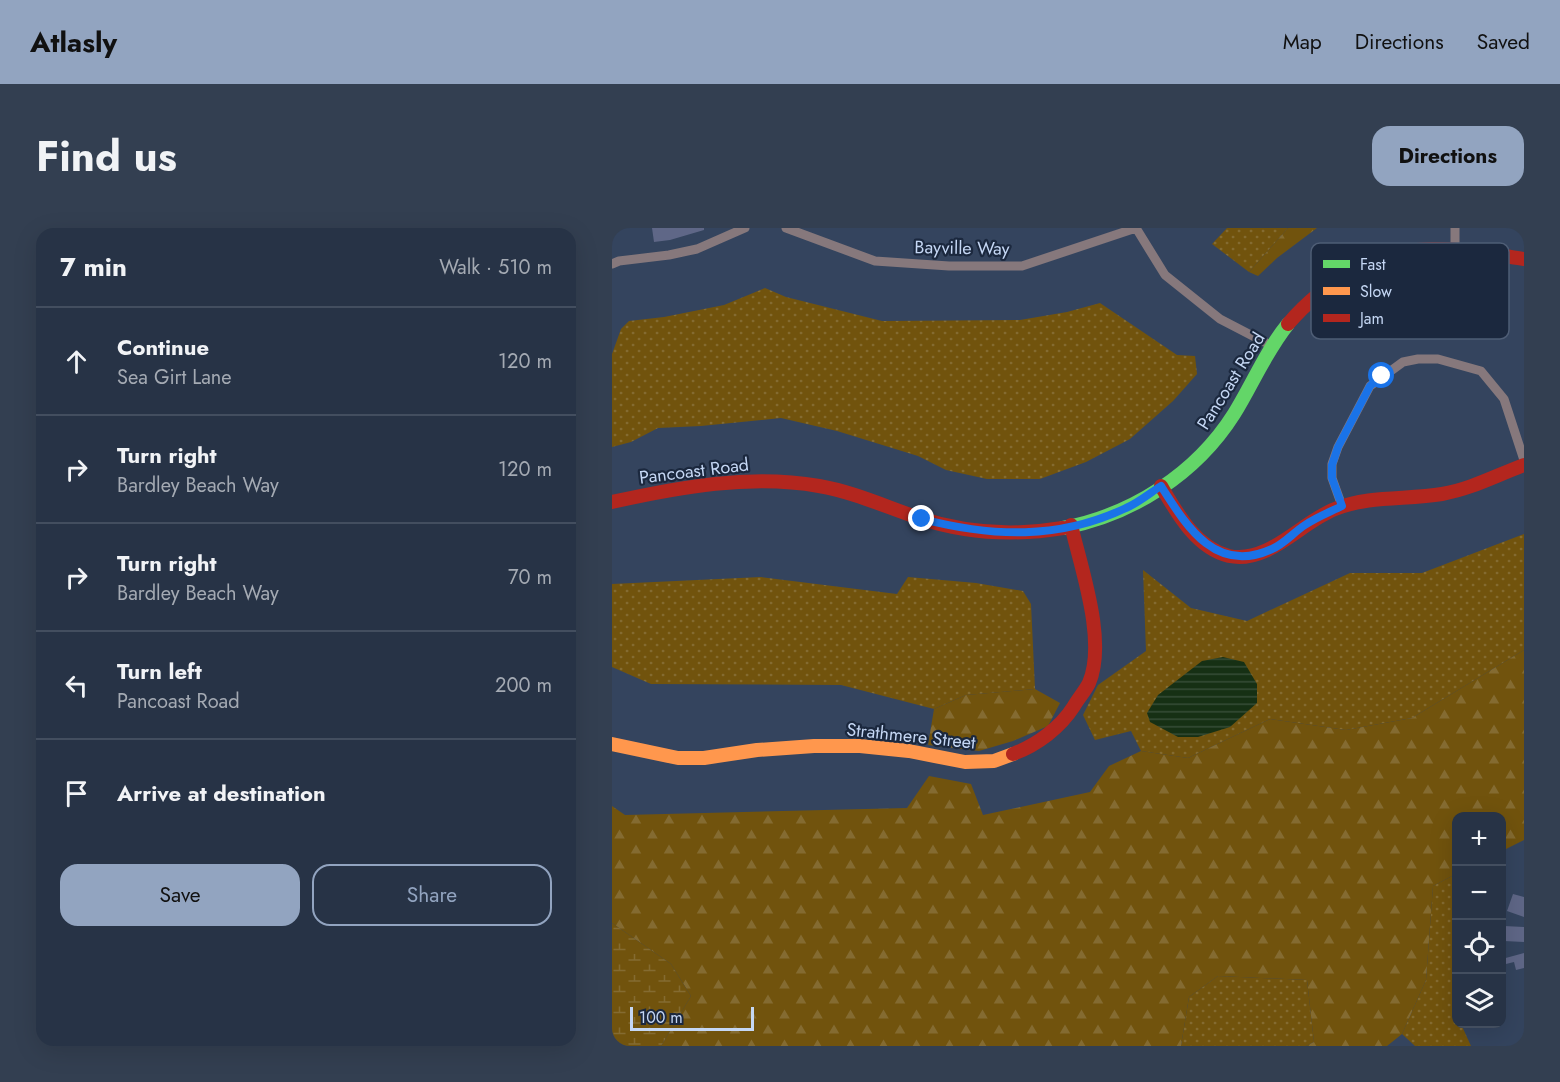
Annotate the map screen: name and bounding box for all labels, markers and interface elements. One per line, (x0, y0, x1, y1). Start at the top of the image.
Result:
text: Atlasly (30, 22, 117, 63)
text: Map (1283, 27, 1322, 57)
text: Directions (1355, 27, 1444, 57)
text: Saved (1477, 27, 1530, 57)
text: Find us (36, 126, 177, 187)
button: Directions (1372, 126, 1524, 186)
street label: Bayville Way (914, 234, 1010, 262)
legend (1311, 243, 1509, 339)
text: 7 min (60, 248, 127, 286)
text: Walk · 510 m (439, 253, 552, 282)
text: Fast (1360, 253, 1386, 276)
text: Slow (1360, 280, 1392, 303)
text: Jam (1358, 307, 1384, 330)
street label: Pancoast Road (1191, 327, 1271, 435)
text: Continue (117, 331, 209, 363)
icon: ahead (60, 345, 93, 378)
text: 120 m (498, 347, 552, 376)
route start (1368, 362, 1394, 388)
text: Sea Girt Lane (117, 363, 232, 392)
text: Turn right (117, 439, 217, 471)
street label: Pancoast Road (638, 451, 750, 491)
icon: right (60, 453, 93, 486)
text: 120 m (498, 455, 552, 484)
text: Bardley Beach Way (117, 471, 279, 500)
route end (908, 505, 934, 531)
text: Turn right (117, 547, 217, 579)
icon: right (60, 561, 93, 594)
text: 70 m (508, 563, 552, 592)
text: Bardley Beach Way (117, 579, 279, 608)
text: Turn left (117, 655, 202, 687)
icon: left (60, 669, 93, 702)
text: 200 m (495, 671, 552, 700)
text: Pancoast Road (117, 687, 240, 716)
street label: Strathmere Street (845, 716, 977, 756)
icon: arrive (60, 777, 93, 810)
text: Arrive at destination (117, 777, 326, 809)
map controls (1452, 812, 1506, 1028)
button: + (1452, 812, 1506, 866)
button: Save (60, 864, 300, 926)
button: Share (312, 864, 552, 926)
button: − (1452, 866, 1506, 920)
button: locate (1452, 920, 1506, 974)
button: layers (1452, 974, 1506, 1028)
scale bar (630, 1004, 754, 1032)
text: 100 m (639, 1006, 683, 1029)

